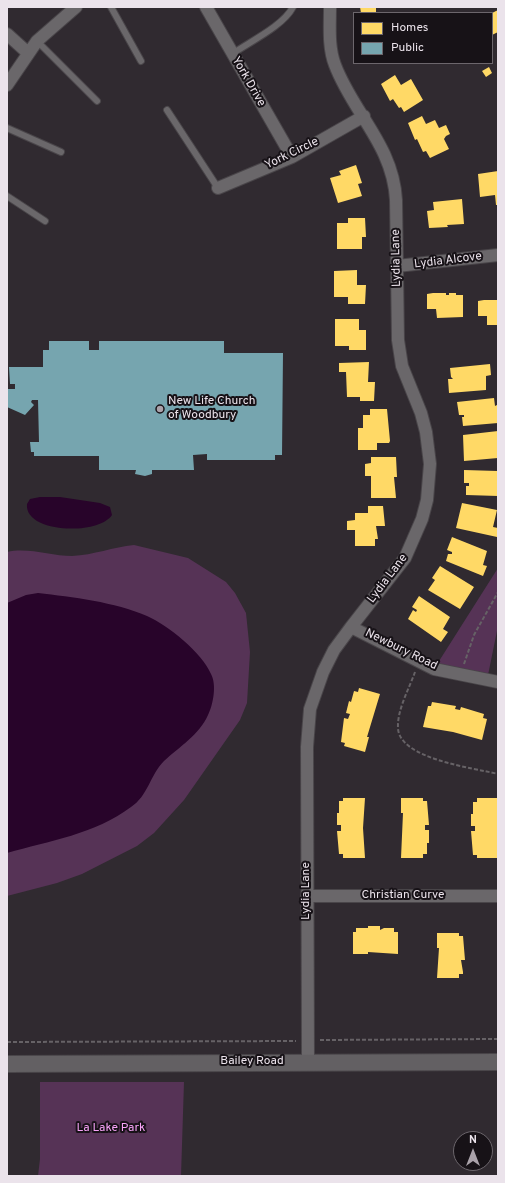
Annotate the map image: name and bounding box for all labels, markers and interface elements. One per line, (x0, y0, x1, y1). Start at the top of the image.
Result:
legend (353, 12, 493, 64)
text: Homes (391, 20, 428, 36)
text: Public (391, 40, 424, 56)
street label: York Drive (228, 54, 268, 110)
street label: York Circle (263, 135, 321, 173)
street label: Lydia Lane (389, 229, 405, 287)
street label: Lydia Alcove (413, 250, 483, 272)
place label: New Life Church of Woodbury (168, 395, 255, 423)
marker: New Life Church of Woodbury (155, 404, 165, 414)
street label: Lydia Lane (365, 552, 411, 606)
street label: Newbury Road (362, 626, 440, 674)
street label: Lydia Lane (300, 862, 314, 920)
street label: Christian Curve (361, 889, 445, 903)
street label: Bailey Road (220, 1055, 284, 1069)
park label: La Lake Park (77, 1122, 145, 1136)
north arrow (453, 1131, 493, 1171)
text: N (469, 1133, 477, 1147)

